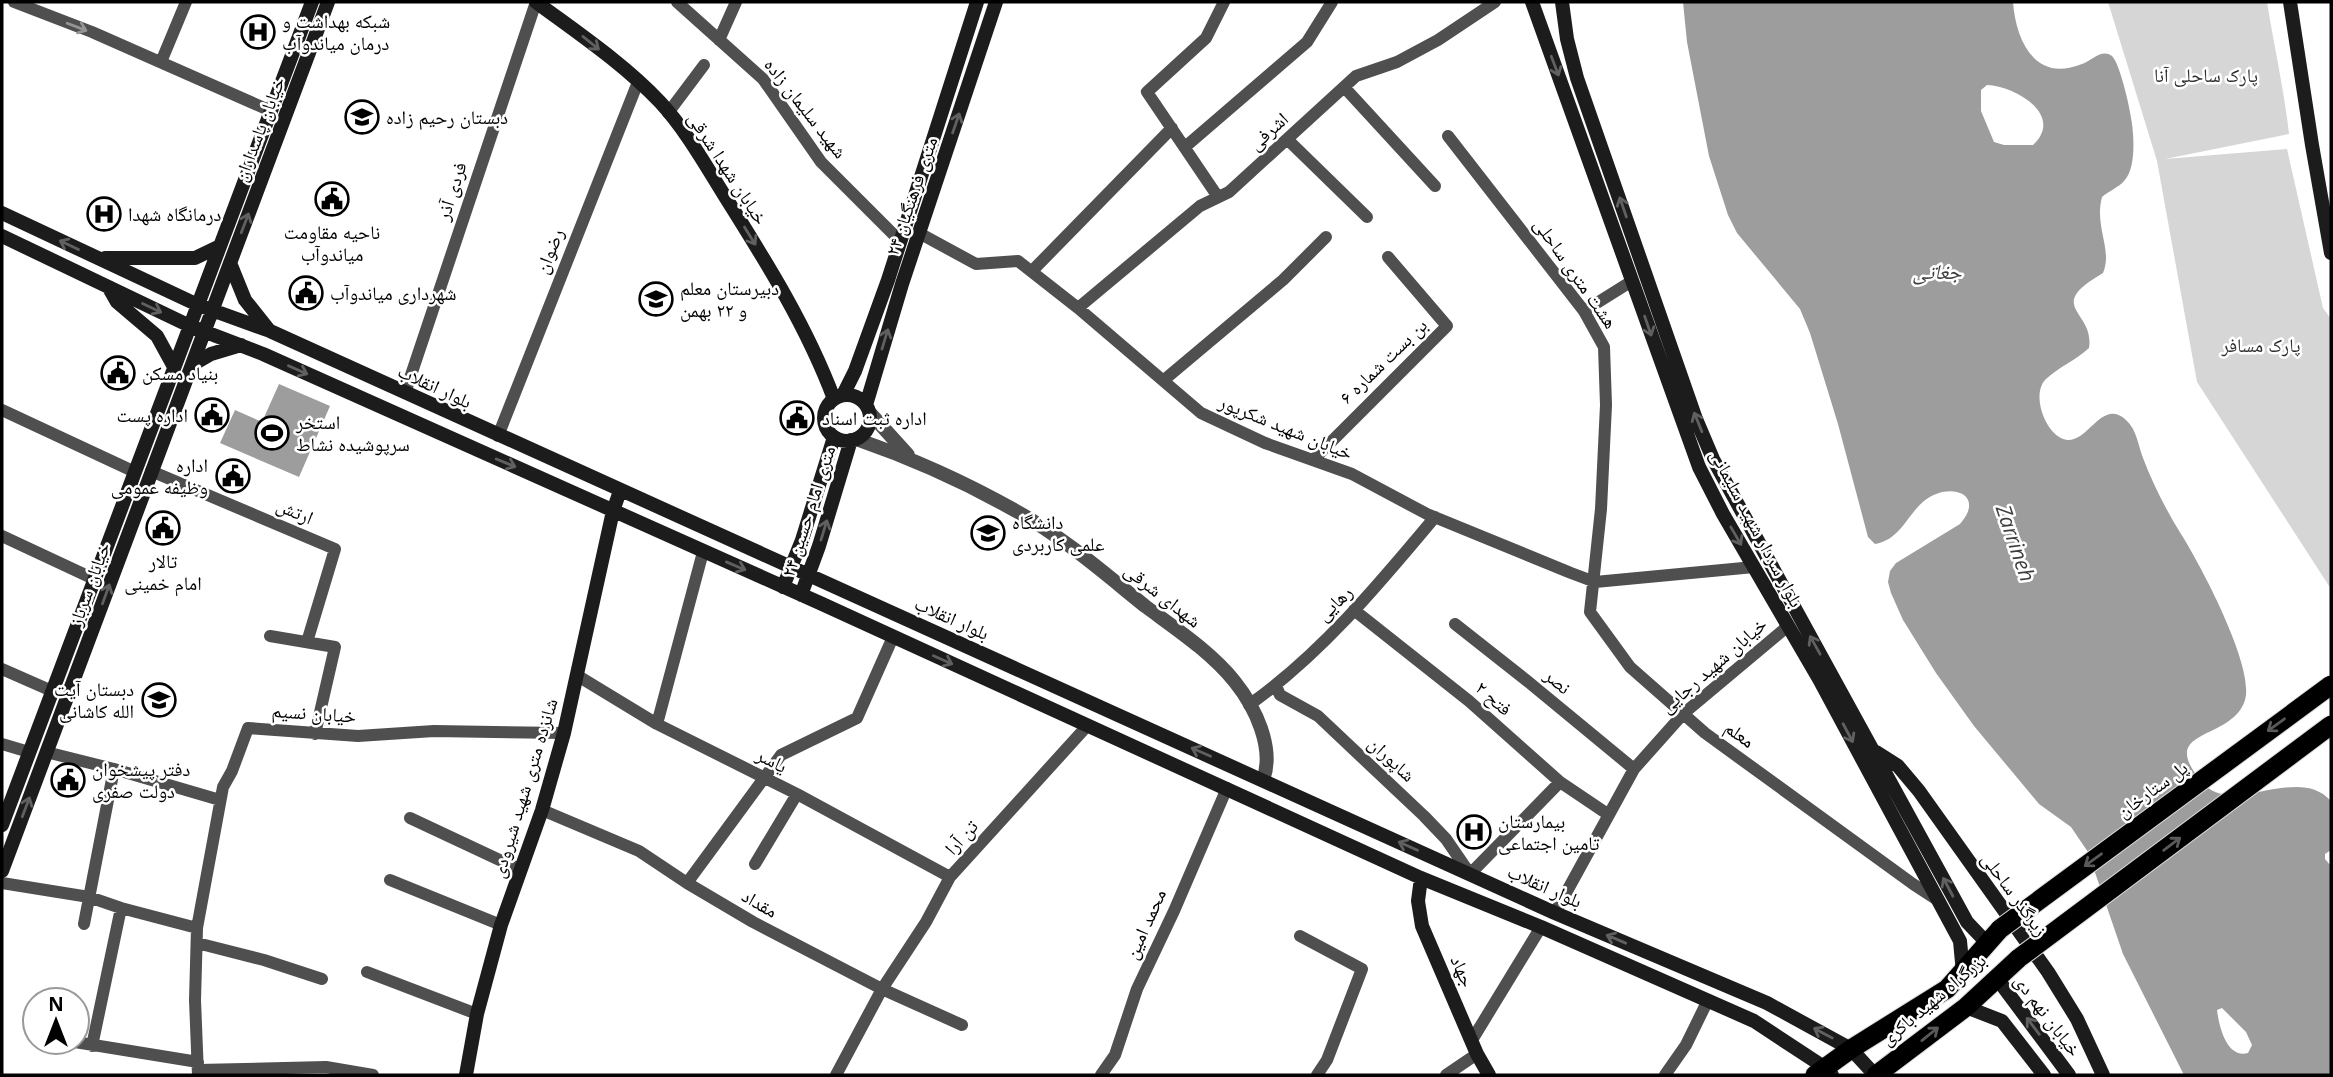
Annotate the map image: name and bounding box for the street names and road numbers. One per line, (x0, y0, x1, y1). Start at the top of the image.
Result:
street label: شهید سلیمان زاده (759, 52, 853, 164)
street label: خیابان پاسداران (227, 73, 291, 185)
street label: اشرفی (1242, 106, 1294, 156)
street label: خیابان شهدا شرقی (682, 107, 774, 229)
street label: ۲۴ متری فرهنگیان (878, 133, 944, 259)
street label: فردی آذر (429, 158, 473, 224)
street label: هشت متری ساحلی (1528, 212, 1624, 334)
street label: رضوان (528, 224, 570, 278)
street label: بن بست شماره ۶ (1333, 312, 1433, 410)
street label: بلوار انقلاب (394, 358, 476, 414)
street label: خیابان شهید شکرپور (1214, 388, 1357, 466)
street label: ۲۴ متری امام حسین (775, 442, 842, 580)
street label: بلوار سردار شهید سلیمانی (1704, 444, 1810, 612)
street label: ارتش (273, 492, 317, 530)
street label: خیابان سرباز (61, 538, 116, 630)
street label: شهدای شرقی (1119, 557, 1207, 633)
street label: رهایی (1310, 579, 1358, 627)
street label: بلوار انقلاب (911, 590, 993, 646)
street label: خیابان شهید رجایی (1654, 611, 1772, 719)
street label: نصر (1538, 662, 1577, 700)
street label: فتح ۲ (1470, 675, 1518, 721)
street label: شانزده متری شهید شیرودی (484, 695, 564, 881)
street label: خیابان نسیم (271, 697, 357, 729)
street label: معلم (1720, 714, 1760, 754)
street label: شاپوران (1363, 730, 1421, 788)
street label: یاسر (751, 741, 792, 779)
street label: پل ستارخان (2111, 754, 2193, 824)
street label: تن آرا (938, 814, 984, 860)
street label: زیرگذر ساحلی (1976, 847, 2054, 941)
street label: بلوار انقلاب (1504, 858, 1586, 914)
street label: مقداد (737, 882, 783, 924)
street label: محمد امین (1118, 885, 1172, 963)
street label: بزرگراه شهید باکری (1875, 947, 1991, 1051)
street label: جهاد (1445, 951, 1481, 991)
street label: خیابان نهم دی (2008, 968, 2088, 1062)

